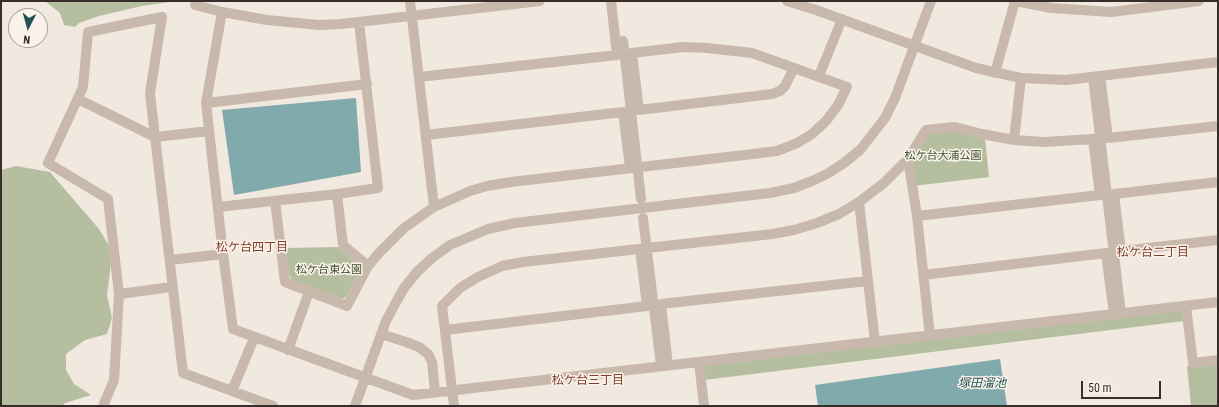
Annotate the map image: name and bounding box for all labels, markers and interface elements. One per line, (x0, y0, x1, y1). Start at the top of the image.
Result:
north arrow (8, 8, 48, 48)
text: N (23, 33, 31, 46)
park label: 松ケ台大浦公園 (905, 149, 981, 163)
district label: 松ケ台四丁目 (216, 241, 288, 255)
district label: 松ケ台二丁目 (1117, 246, 1189, 260)
park label: 松ケ台東公園 (296, 263, 362, 277)
scale bar (1083, 373, 1163, 399)
district label: 松ケ台三丁目 (552, 374, 624, 388)
water label: 塚田溜池 (958, 377, 1006, 391)
text: 50 m (1088, 381, 1112, 395)

